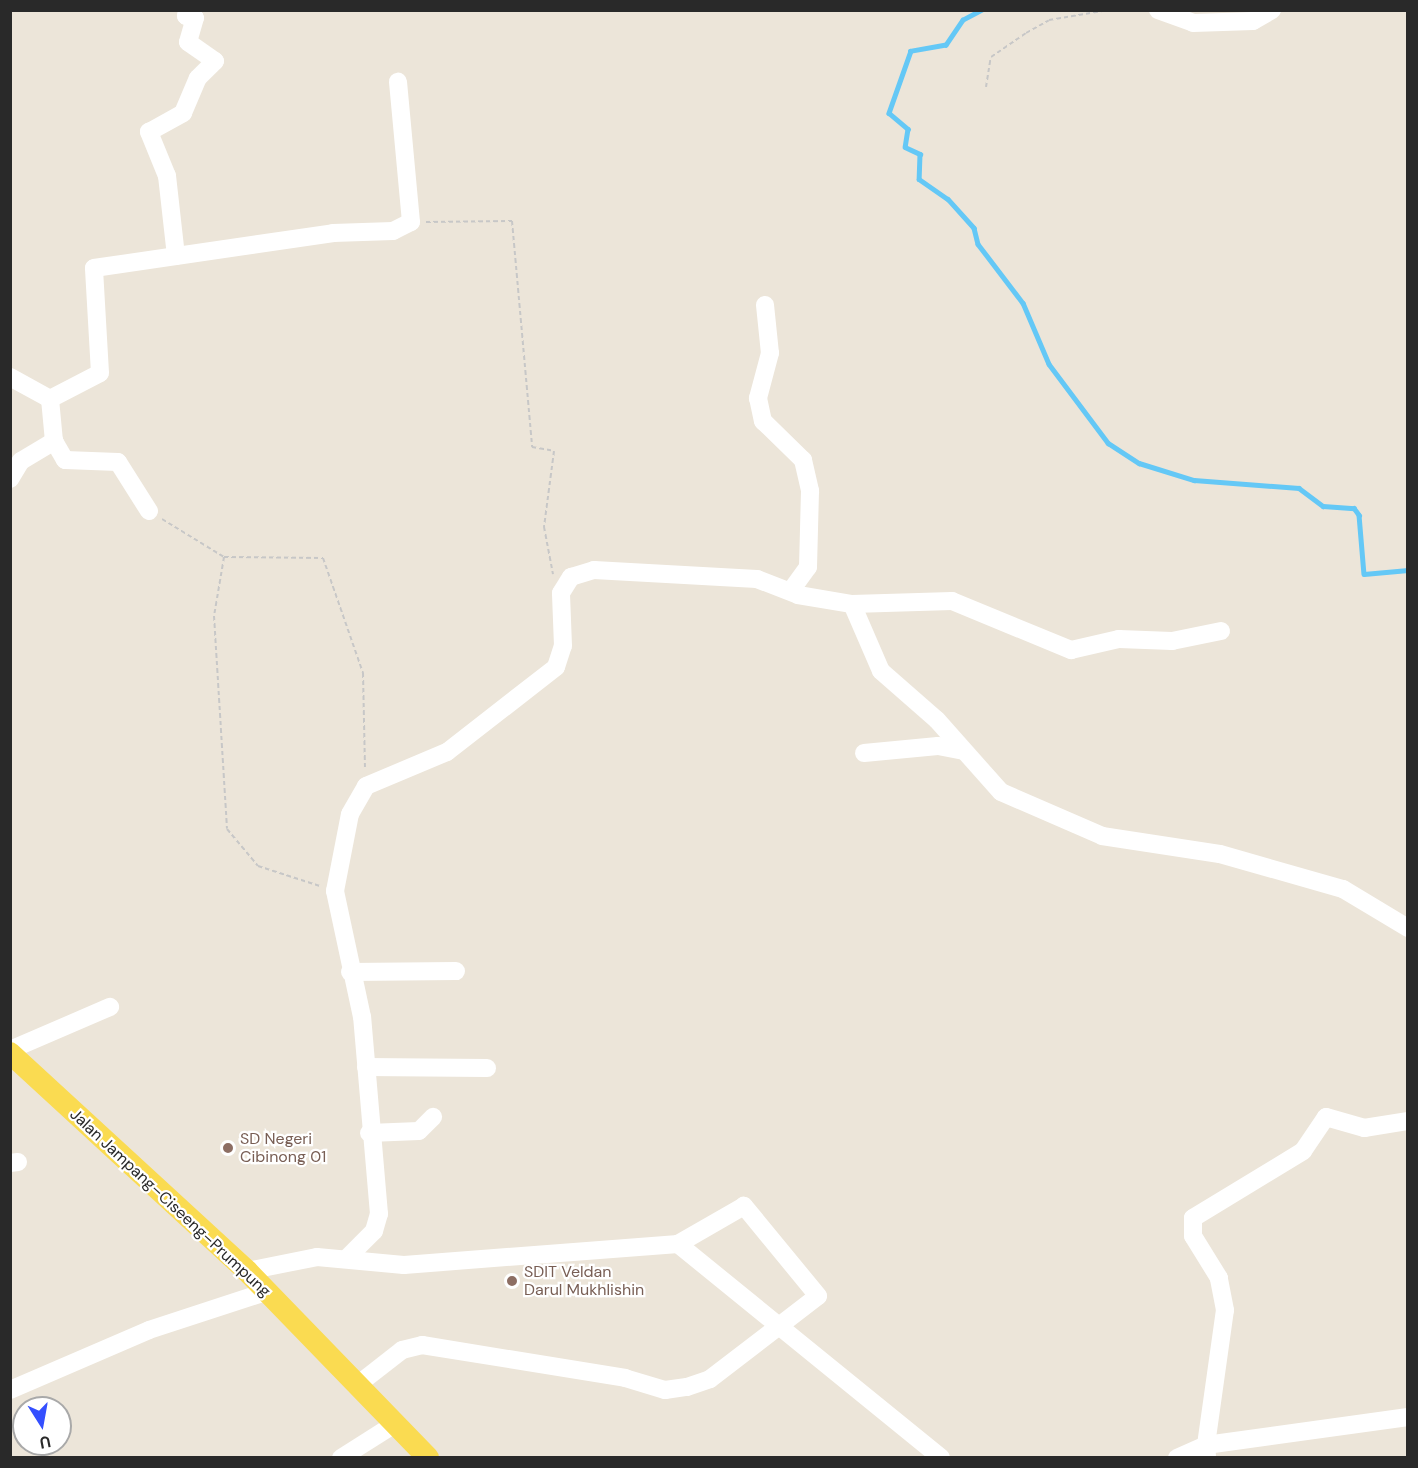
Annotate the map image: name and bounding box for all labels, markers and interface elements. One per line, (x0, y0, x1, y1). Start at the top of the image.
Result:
street label: Jalan Jampang–Ciseeng–Prumpung (66, 1105, 274, 1301)
place label: SD Negeri Cibinong 01 (240, 1129, 326, 1167)
marker: SD Negeri Cibinong 01 (221, 1141, 235, 1155)
place label: SDIT Veldan Darul Mukhlishin (524, 1262, 644, 1300)
marker: SDIT Veldan Darul Mukhlishin (505, 1274, 519, 1288)
north arrow (12, 1396, 72, 1456)
text: U (38, 1431, 53, 1454)

